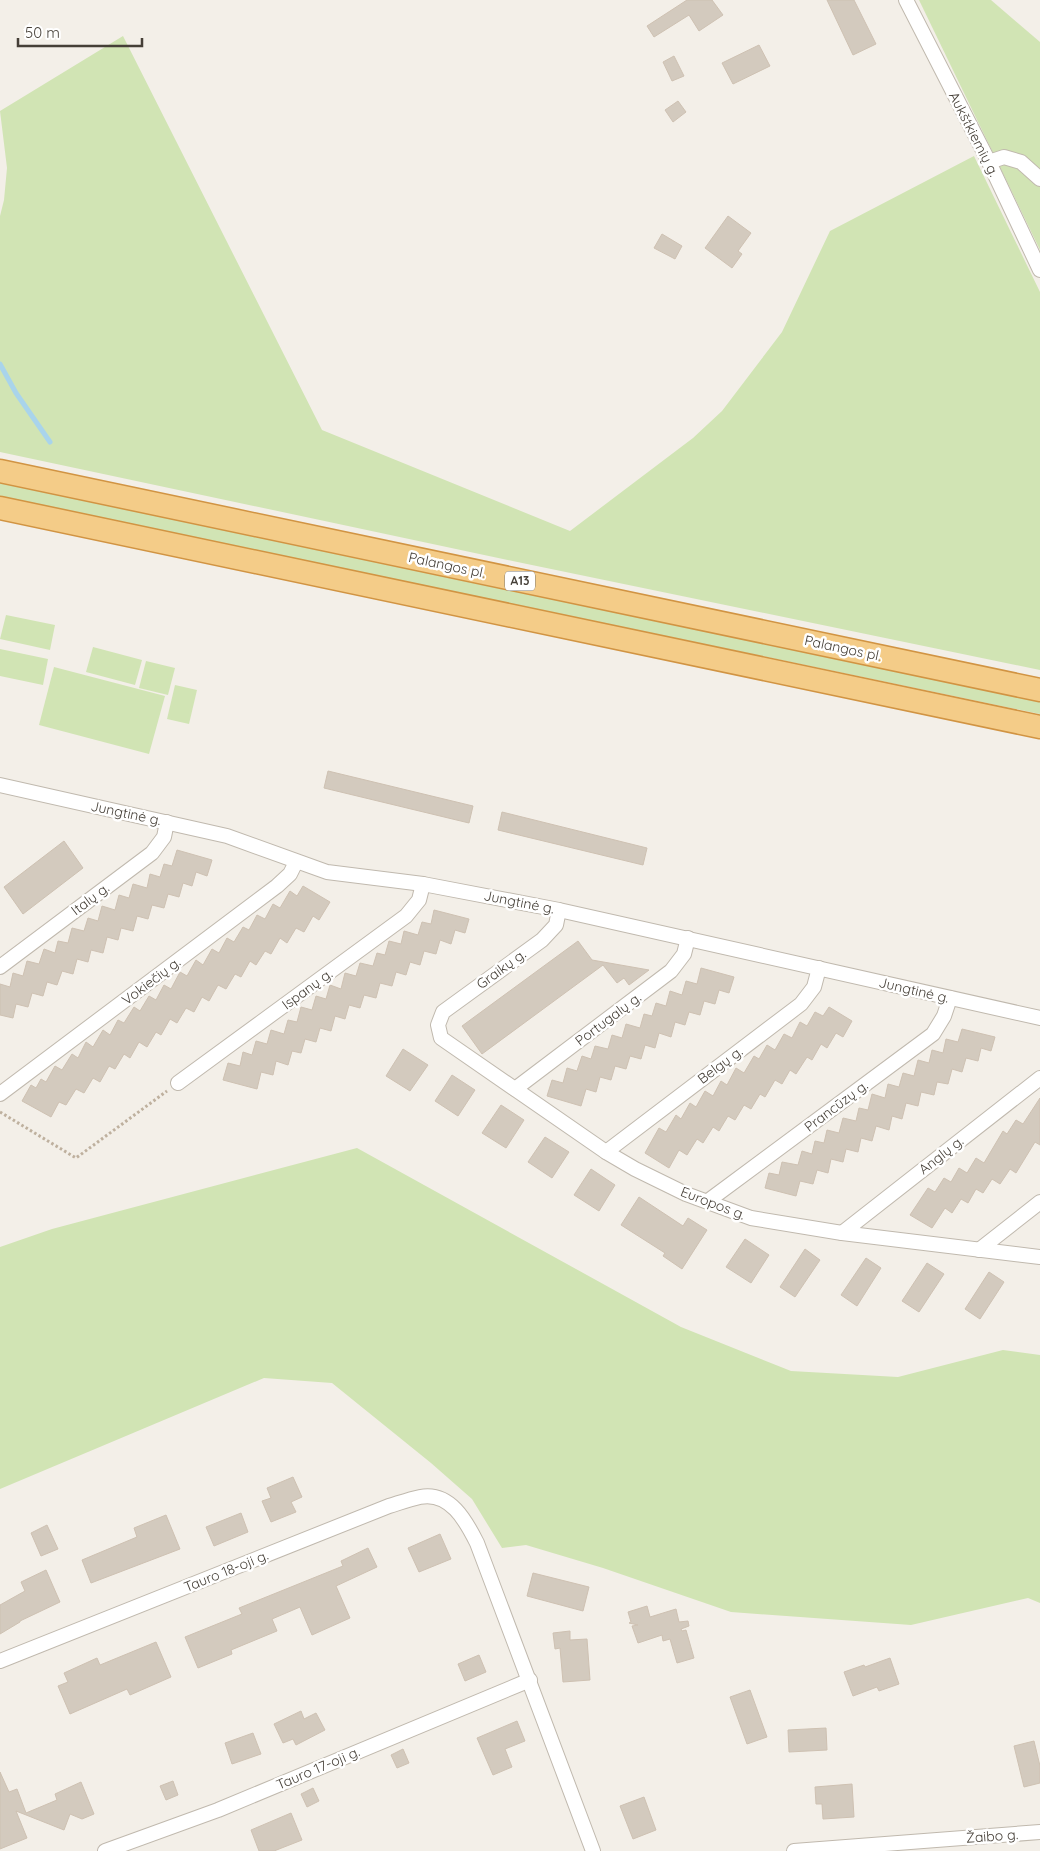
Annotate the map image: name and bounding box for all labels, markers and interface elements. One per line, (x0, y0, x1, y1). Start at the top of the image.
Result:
scale bar (18, 15, 141, 47)
text: 50 m (25, 23, 60, 42)
street label: Aukštkiemių g. (945, 89, 1003, 179)
street label: Palangos pl. (407, 548, 487, 582)
road number: A13 (505, 572, 535, 590)
street label: Palangos pl. (803, 631, 883, 665)
street label: Jungtinė g. (89, 797, 163, 829)
street label: Italų g. (67, 879, 113, 919)
street label: Jungtinė g. (482, 886, 556, 918)
street label: Graikų g. (473, 945, 529, 993)
street label: Vokiečių g. (118, 953, 184, 1009)
street label: Ispanų g. (278, 965, 336, 1013)
street label: Jungtinė g. (877, 973, 951, 1007)
street label: Portugalų g. (571, 988, 645, 1050)
street label: Belgų g. (694, 1042, 746, 1088)
street label: Prancūzų g. (801, 1076, 871, 1136)
street label: Anglų g. (915, 1132, 967, 1178)
street label: Europos g. (678, 1182, 748, 1224)
street label: Tauro 18-oji g. (181, 1546, 271, 1596)
street label: Tauro 17-oji g. (274, 1742, 362, 1794)
street label: Žaibo g. (965, 1825, 1019, 1847)

